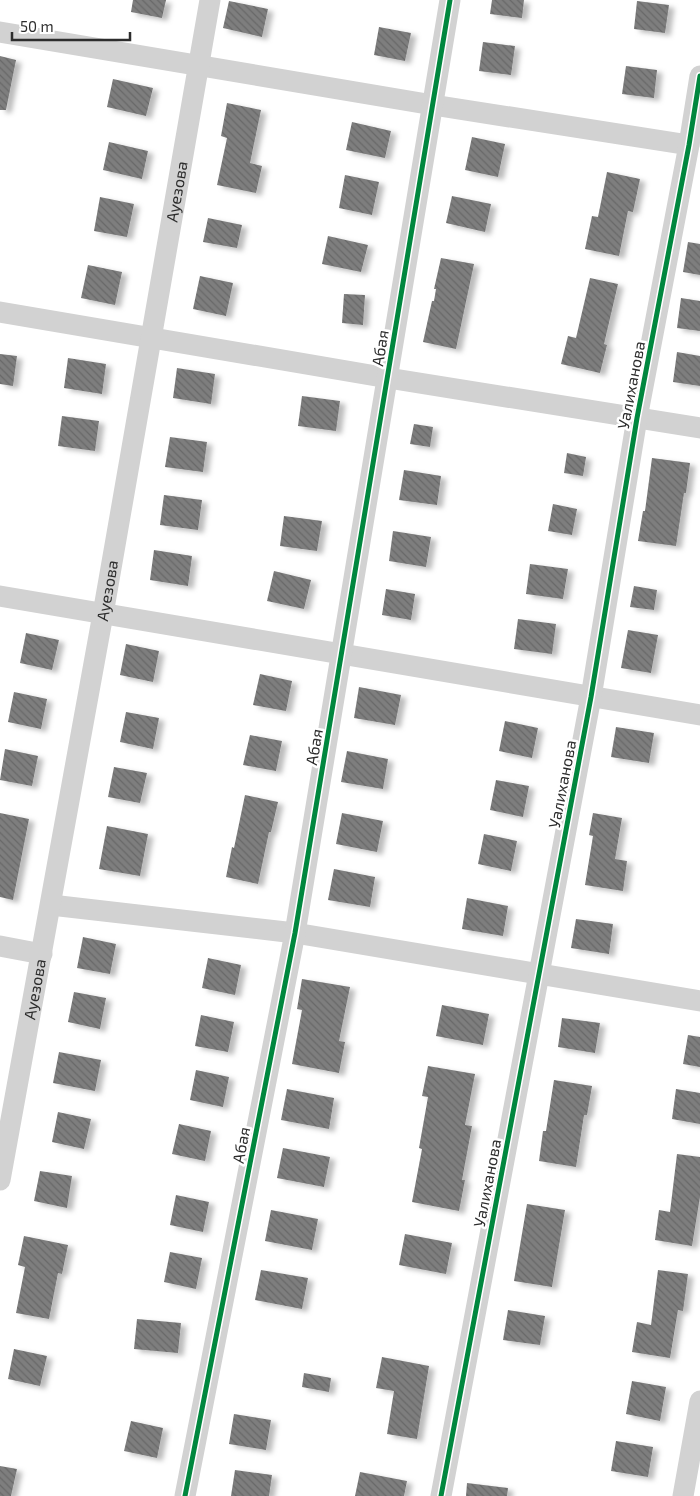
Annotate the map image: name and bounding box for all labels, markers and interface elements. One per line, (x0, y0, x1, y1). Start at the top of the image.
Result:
scale bar (12, 10, 130, 42)
text: 50 m (20, 17, 54, 35)
street label: Ауезова (161, 160, 191, 223)
street label: Абая (367, 328, 392, 368)
street label: Уалиханова (613, 339, 648, 430)
street label: Ауезова (92, 559, 121, 623)
street label: Абая (301, 727, 326, 767)
street label: Уалиханова (544, 738, 579, 829)
street label: Ауезова (19, 957, 49, 1021)
street label: Абая (228, 1125, 253, 1165)
street label: Уалиханова (469, 1137, 504, 1228)

